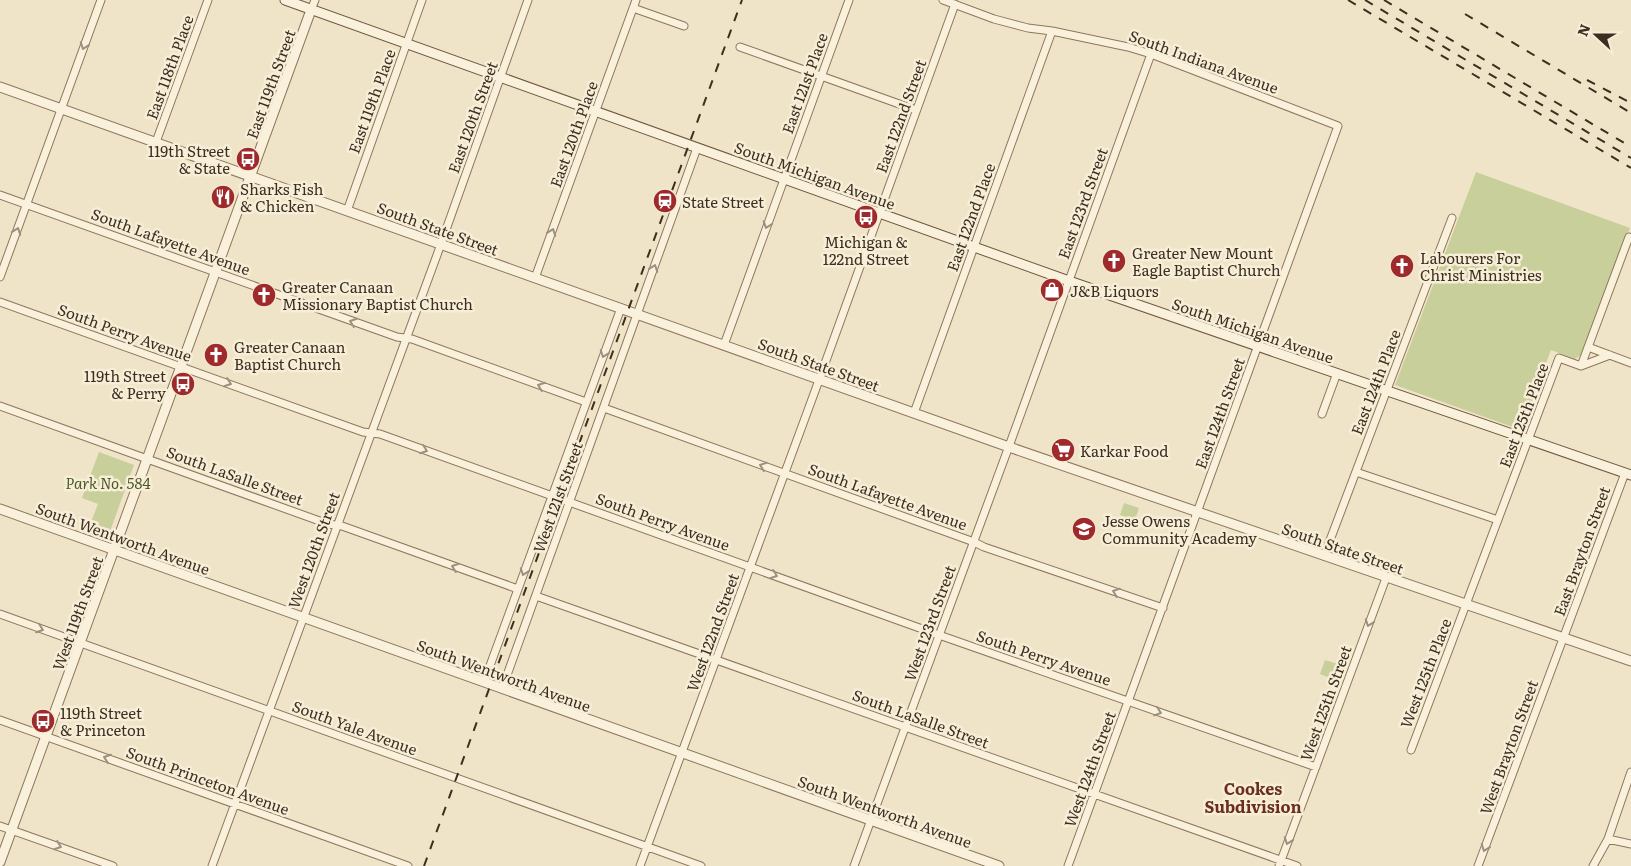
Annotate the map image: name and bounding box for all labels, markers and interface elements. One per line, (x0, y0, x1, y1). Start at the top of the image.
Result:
north arrow (1571, 10, 1621, 60)
street label: East 118th Place (139, 11, 199, 123)
text: N (1571, 21, 1594, 39)
street label: South Indiana Avenue (1126, 23, 1282, 99)
street label: East 119th Street (240, 26, 300, 142)
street label: East 121st Place (775, 29, 833, 137)
one-way arrow (80, 41, 90, 50)
street label: East 119th Place (341, 45, 401, 156)
street label: East 122nd Street (869, 56, 931, 176)
street label: East 120th Street (441, 58, 503, 176)
street label: East 120th Place (543, 77, 603, 190)
street label: South Michigan Avenue (731, 135, 899, 215)
place label: 119th Street & State (148, 139, 230, 179)
street label: East 123rd Street (1051, 144, 1113, 262)
bus stop icon: 119th Street & State (235, 146, 261, 172)
street label: East 122nd Place (940, 159, 1000, 274)
place label: Sharks Fish & Chicken (240, 177, 323, 217)
restaurant icon: Sharks Fish & Chicken (210, 184, 236, 210)
station icon: State Street (652, 188, 678, 214)
place label: State Street (682, 190, 764, 213)
street label: South State Street (374, 195, 502, 261)
street label: South Lafayette Avenue (88, 202, 254, 281)
bus stop icon: Michigan & 122nd Street (853, 204, 879, 230)
one-way arrow (763, 220, 773, 228)
one-way arrow (11, 227, 21, 236)
one-way arrow (546, 228, 556, 237)
place label: Michigan & 122nd Street (823, 230, 909, 270)
place label: Greater New Mount Eagle Baptist Church (1132, 241, 1281, 281)
place label: Labourers For Christ Ministries (1420, 246, 1542, 286)
church icon: Greater New Mount Eagle Baptist Church (1101, 248, 1127, 274)
church icon: Labourers For Christ Ministries (1389, 253, 1415, 279)
one-way arrow (648, 265, 658, 273)
place label: Greater Canaan Missionary Baptist Church (282, 275, 473, 315)
shop icon: J&B Liquors (1039, 277, 1065, 303)
place label: J&B Liquors (1070, 279, 1159, 302)
church icon: Greater Canaan Missionary Baptist Church (251, 282, 277, 308)
street label: South Michigan Avenue (1169, 292, 1337, 369)
street label: South Perry Avenue (55, 297, 195, 367)
one-way arrow (349, 318, 358, 328)
street label: East 124th Place (1344, 326, 1406, 438)
street label: South State Street (755, 331, 883, 397)
place label: Greater Canaan Baptist Church (234, 335, 346, 375)
church icon: Greater Canaan Baptist Church (203, 342, 229, 368)
one-way arrow (600, 349, 610, 358)
street label: East 124th Street (1188, 354, 1250, 472)
street label: East 125th Place (1492, 359, 1554, 471)
place label: 119th Street & Perry (84, 364, 166, 404)
bus stop icon: 119th Street & Perry (170, 371, 196, 397)
one-way arrow (223, 377, 232, 387)
one-way arrow (537, 382, 545, 392)
supermarket icon: Karkar Food (1050, 437, 1076, 463)
street label: West 121st Street (526, 438, 588, 556)
place label: Karkar Food (1080, 439, 1168, 462)
street label: South LaSalle Street (163, 440, 307, 510)
one-way arrow (419, 444, 427, 454)
street label: South Lafayette Avenue (805, 457, 971, 536)
one-way arrow (759, 462, 768, 472)
park label: Park No. 584 (65, 471, 151, 494)
street label: East Brayton Street (1547, 483, 1615, 619)
street label: South Perry Avenue (593, 486, 733, 556)
street label: West 120th Street (281, 488, 345, 612)
street label: South Wentworth Avenue (33, 496, 213, 580)
place label: Jesse Owens Community Academy (1102, 509, 1257, 549)
school or university icon: Jesse Owens Community Academy (1071, 516, 1097, 542)
street label: South State Street (1279, 516, 1407, 580)
street label: West 119th Street (46, 553, 108, 673)
street label: West 123rd Street (897, 562, 961, 684)
one-way arrow (452, 563, 460, 573)
one-way arrow (520, 568, 530, 576)
one-way arrow (769, 569, 778, 579)
street label: West 122nd Street (680, 570, 744, 694)
one-way arrow (1113, 588, 1121, 598)
street label: West 125th Place (1394, 615, 1457, 731)
one-way arrow (1365, 618, 1375, 627)
one-way arrow (35, 623, 44, 633)
street label: South Perry Avenue (974, 623, 1115, 691)
street label: South Wentworth Avenue (414, 633, 594, 717)
street label: West 125th Street (1293, 642, 1357, 764)
street label: West Brayton Street (1473, 677, 1543, 817)
street label: South LaSalle Street (849, 683, 993, 753)
street label: South Yale Avenue (289, 694, 421, 760)
place label: 119th Street & Princeton (60, 701, 146, 741)
one-way arrow (1153, 706, 1162, 716)
bus stop icon: 119th Street & Princeton (30, 708, 56, 734)
street label: West 124th Street (1057, 708, 1121, 830)
street label: South Princeton Avenue (123, 740, 293, 820)
one-way arrow (103, 754, 111, 764)
street label: South Wentworth Avenue (795, 769, 975, 853)
district label: Cookes Subdivision (1204, 776, 1302, 818)
one-way arrow (1284, 837, 1294, 845)
one-way arrow (53, 840, 61, 850)
one-way arrow (1481, 843, 1491, 852)

